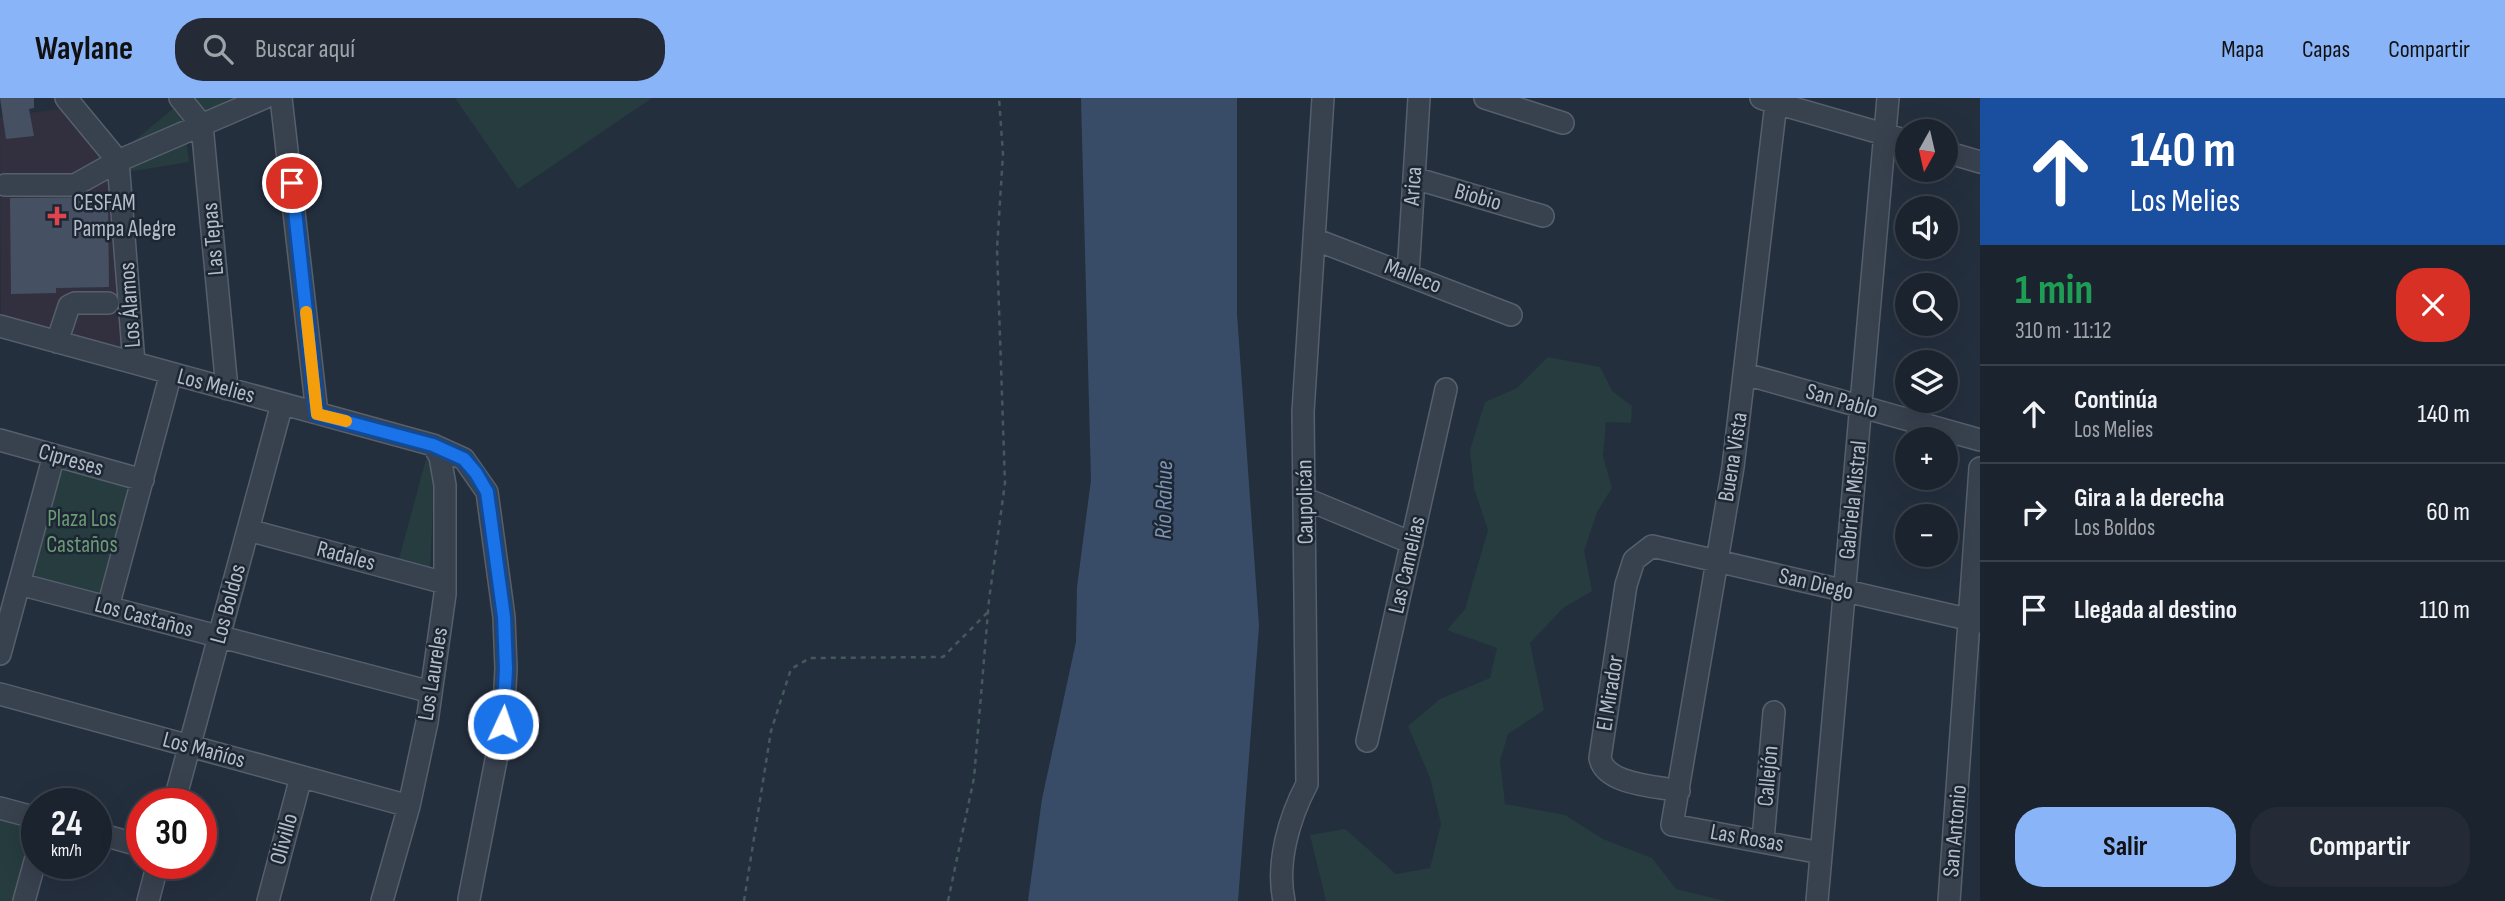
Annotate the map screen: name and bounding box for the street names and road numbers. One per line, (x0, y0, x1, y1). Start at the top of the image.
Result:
street label: Arica (1398, 166, 1428, 207)
street label: Biobio (1451, 177, 1505, 217)
street label: Las Tepas (196, 201, 230, 277)
street label: Malleco (1380, 252, 1446, 300)
street label: Los Álamos (113, 261, 147, 349)
street label: Los Melies (174, 362, 258, 410)
street label: San Pablo (1803, 377, 1881, 425)
street label: Buena Vista (1712, 410, 1754, 504)
street label: Cipreses (35, 437, 107, 483)
street label: Gabriela Mistral (1833, 439, 1873, 561)
street label: Caupolicán (1290, 459, 1320, 545)
street label: Las Camelias (1382, 514, 1432, 616)
street label: Radales (314, 535, 378, 577)
street label: Los Boldos (204, 561, 252, 647)
street label: San Diego (1776, 562, 1856, 606)
street label: Los Castaños (92, 590, 196, 644)
street label: Los Laureles (412, 625, 454, 723)
street label: El Mirador (1590, 653, 1630, 733)
street label: Los Mañíos (160, 726, 248, 774)
street label: Callejón (1751, 744, 1785, 808)
street label: San Antonio (1937, 784, 1973, 878)
street label: Olivillo (264, 810, 304, 868)
street label: Las Rosas (1708, 818, 1786, 858)

